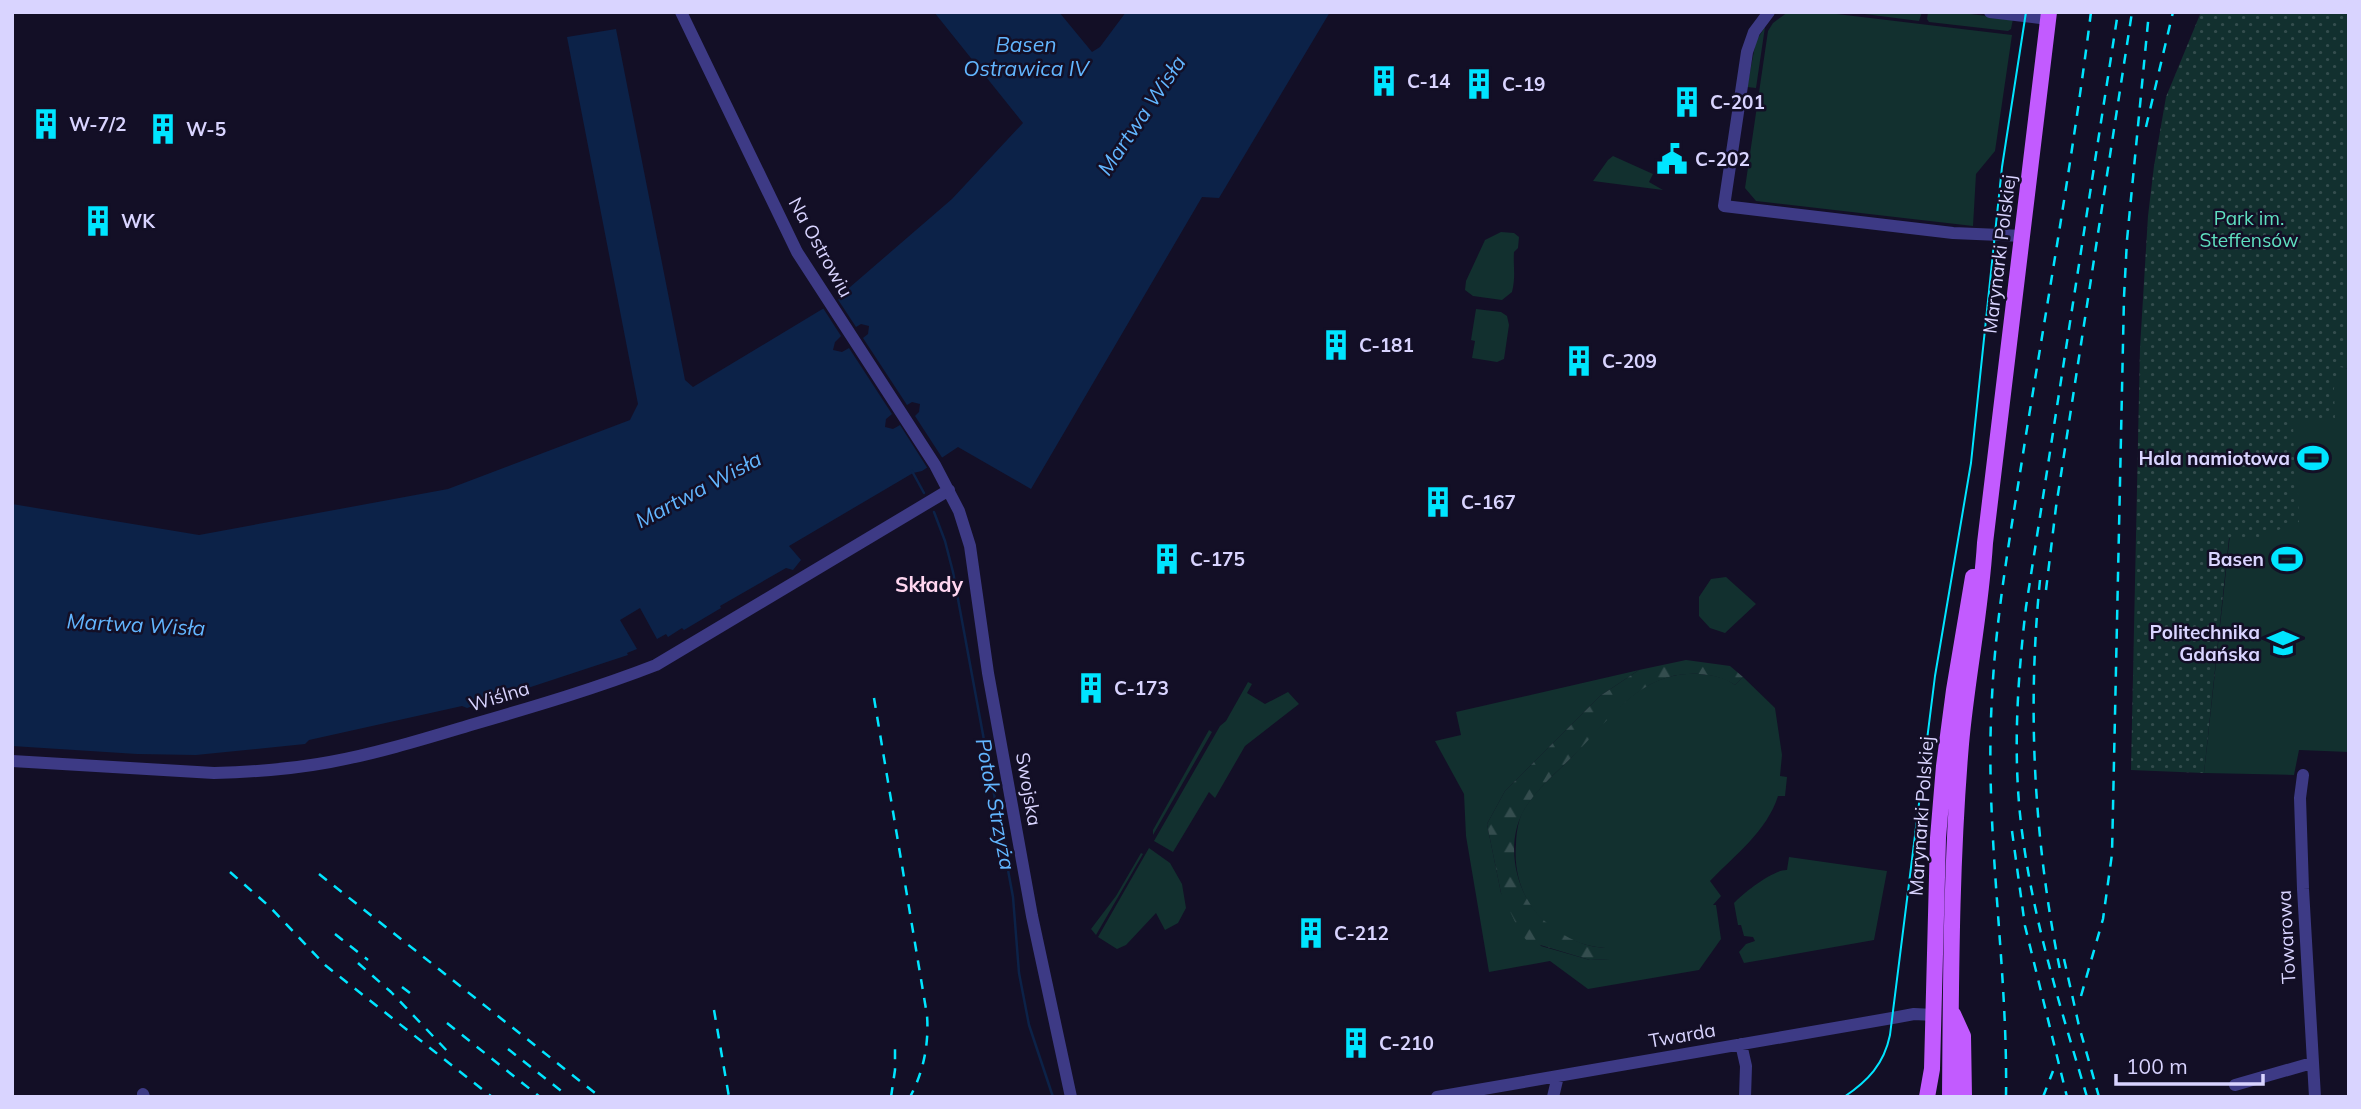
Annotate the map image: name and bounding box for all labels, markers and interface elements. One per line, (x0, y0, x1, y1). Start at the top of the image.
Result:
water label: Basen Ostrawica IV (963, 31, 1091, 81)
water label: Martwa Wisła (1091, 50, 1191, 180)
building icon: C-14 (1367, 64, 1401, 98)
building icon: C-19 (1462, 67, 1496, 101)
place label: C-14 (1407, 69, 1451, 93)
place label: C-19 (1502, 72, 1546, 96)
building icon: C-201 (1670, 85, 1704, 119)
place label: C-201 (1710, 90, 1765, 114)
building icon: W-7/2 (29, 107, 63, 141)
place label: W-7/2 (69, 112, 126, 136)
building icon: W-5 (146, 112, 180, 146)
place label: W-5 (186, 117, 226, 141)
public building icon: C-202 (1655, 142, 1689, 176)
place label: C-202 (1695, 147, 1750, 171)
street label: Marynarki Polskiej (1977, 173, 2021, 335)
street label: Na Ostrowiu (784, 193, 858, 301)
building icon: WK (81, 204, 115, 238)
park label: Park im. Steffensów (2199, 206, 2299, 252)
place label: WK (121, 209, 156, 233)
building icon: C-181 (1319, 328, 1353, 362)
place label: C-181 (1359, 333, 1414, 357)
building icon: C-209 (1562, 344, 1596, 378)
place label: C-209 (1602, 349, 1657, 373)
sports icon: Hala namiotowa (2296, 441, 2330, 475)
water label: Martwa Wisła (631, 445, 765, 533)
place label: Hala namiotowa (2139, 446, 2290, 470)
building icon: C-167 (1421, 485, 1455, 519)
place label: C-167 (1461, 490, 1516, 514)
building icon: C-175 (1150, 542, 1184, 576)
sports icon: Basen (2270, 542, 2304, 576)
place label: C-175 (1190, 547, 1245, 571)
place label: Basen (2208, 547, 2264, 571)
district label: Składy (895, 571, 964, 597)
water label: Martwa Wisła (66, 607, 206, 641)
place label: Politechnika Gdańska (2150, 620, 2260, 666)
school or university icon: Politechnika Gdańska (2266, 626, 2300, 660)
building icon: C-173 (1074, 671, 1108, 705)
street label: Wiślna (466, 675, 532, 717)
place label: C-173 (1114, 676, 1169, 700)
street label: Marynarki Polskiej (1903, 735, 1939, 897)
water label: Potok Strzyża (970, 736, 1022, 872)
street label: Swojska (1011, 750, 1047, 828)
street label: Towarowa (2272, 890, 2300, 984)
building icon: C-212 (1294, 916, 1328, 950)
place label: C-212 (1334, 921, 1389, 945)
street label: Twarda (1647, 1017, 1717, 1053)
building icon: C-210 (1339, 1026, 1373, 1060)
place label: C-210 (1379, 1031, 1434, 1055)
scale bar (2116, 1042, 2263, 1086)
text: 100 m (2126, 1053, 2188, 1079)

